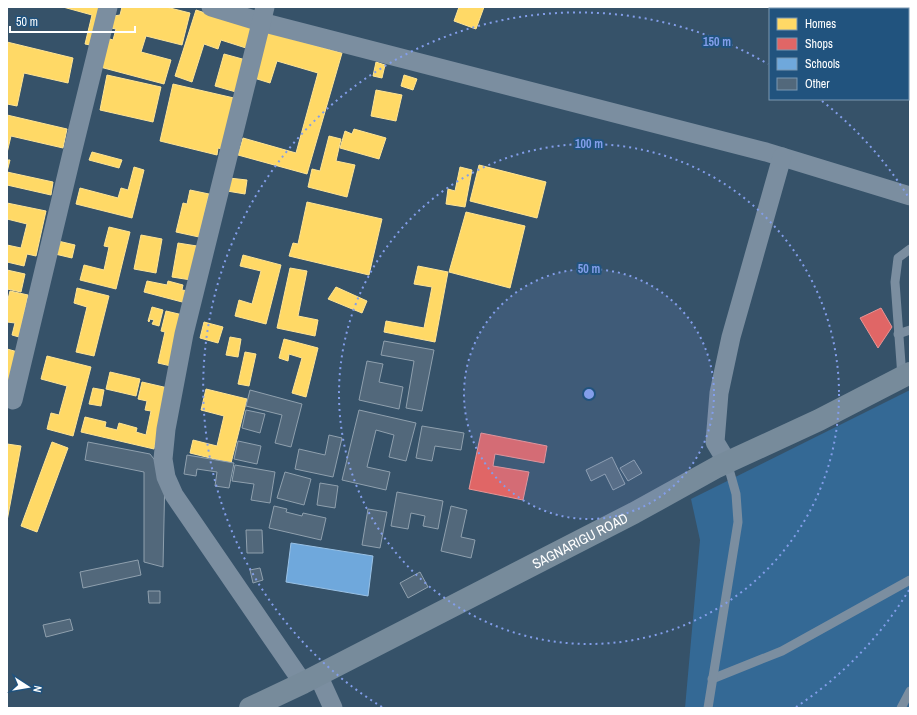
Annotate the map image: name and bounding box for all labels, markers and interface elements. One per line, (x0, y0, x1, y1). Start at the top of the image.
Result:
scale bar (10, 8, 135, 34)
legend (769, 8, 909, 100)
text: 50 m (16, 14, 38, 30)
text: Homes (805, 16, 836, 32)
text: 150 m (703, 34, 731, 50)
text: Shops (805, 36, 833, 52)
text: Schools (805, 56, 840, 72)
text: Other (805, 76, 830, 92)
text: 100 m (575, 136, 603, 152)
text: 50 m (578, 261, 600, 277)
centre of rings (582, 387, 596, 401)
street label: SAGNARIGU ROAD (529, 509, 631, 573)
north arrow (8, 667, 48, 707)
text: N (30, 684, 45, 694)

